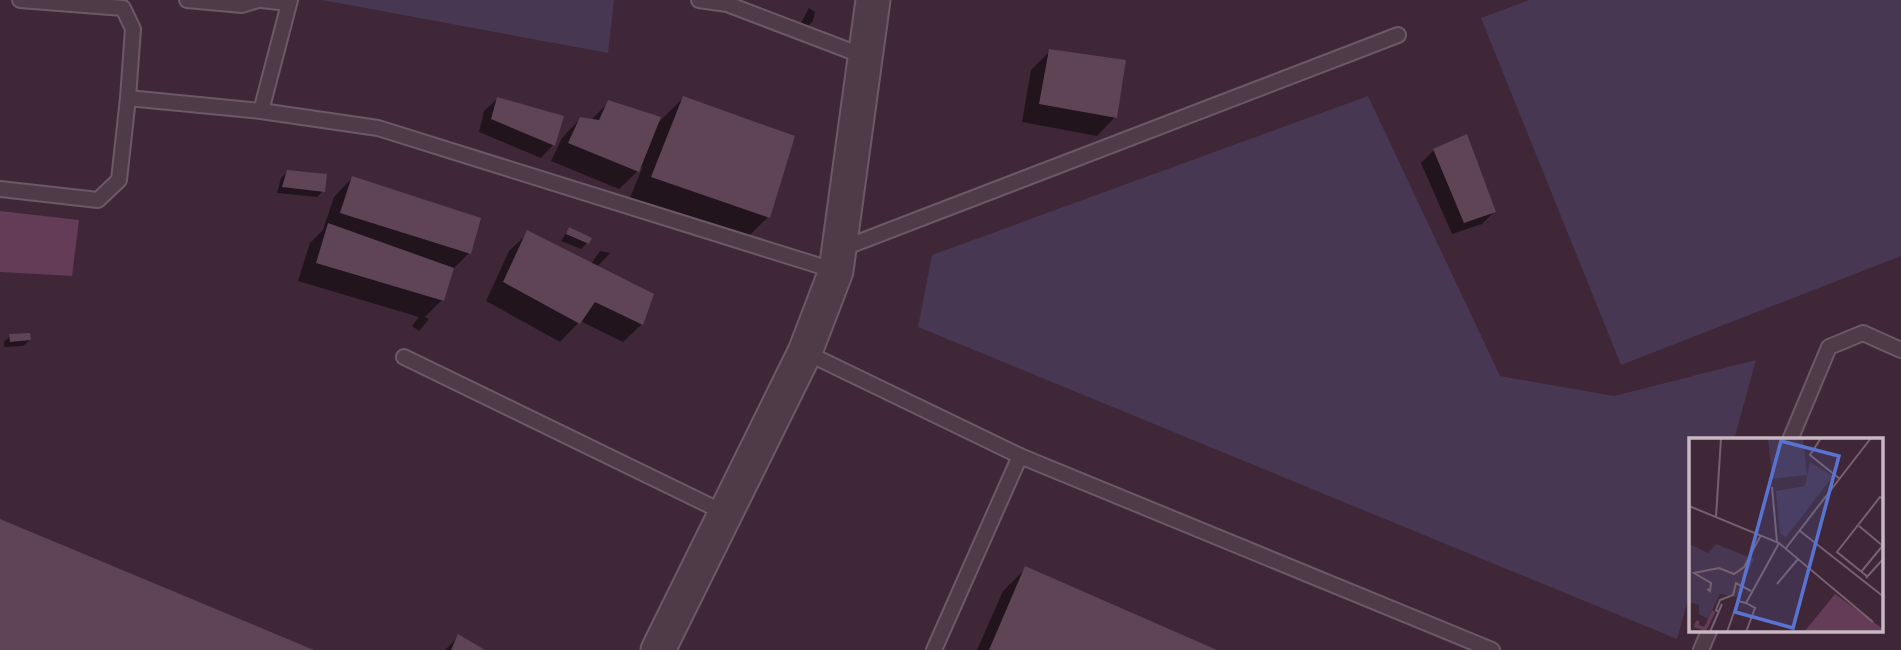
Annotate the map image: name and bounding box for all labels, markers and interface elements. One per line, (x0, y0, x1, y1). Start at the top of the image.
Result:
inset map (1689, 438, 1884, 632)

